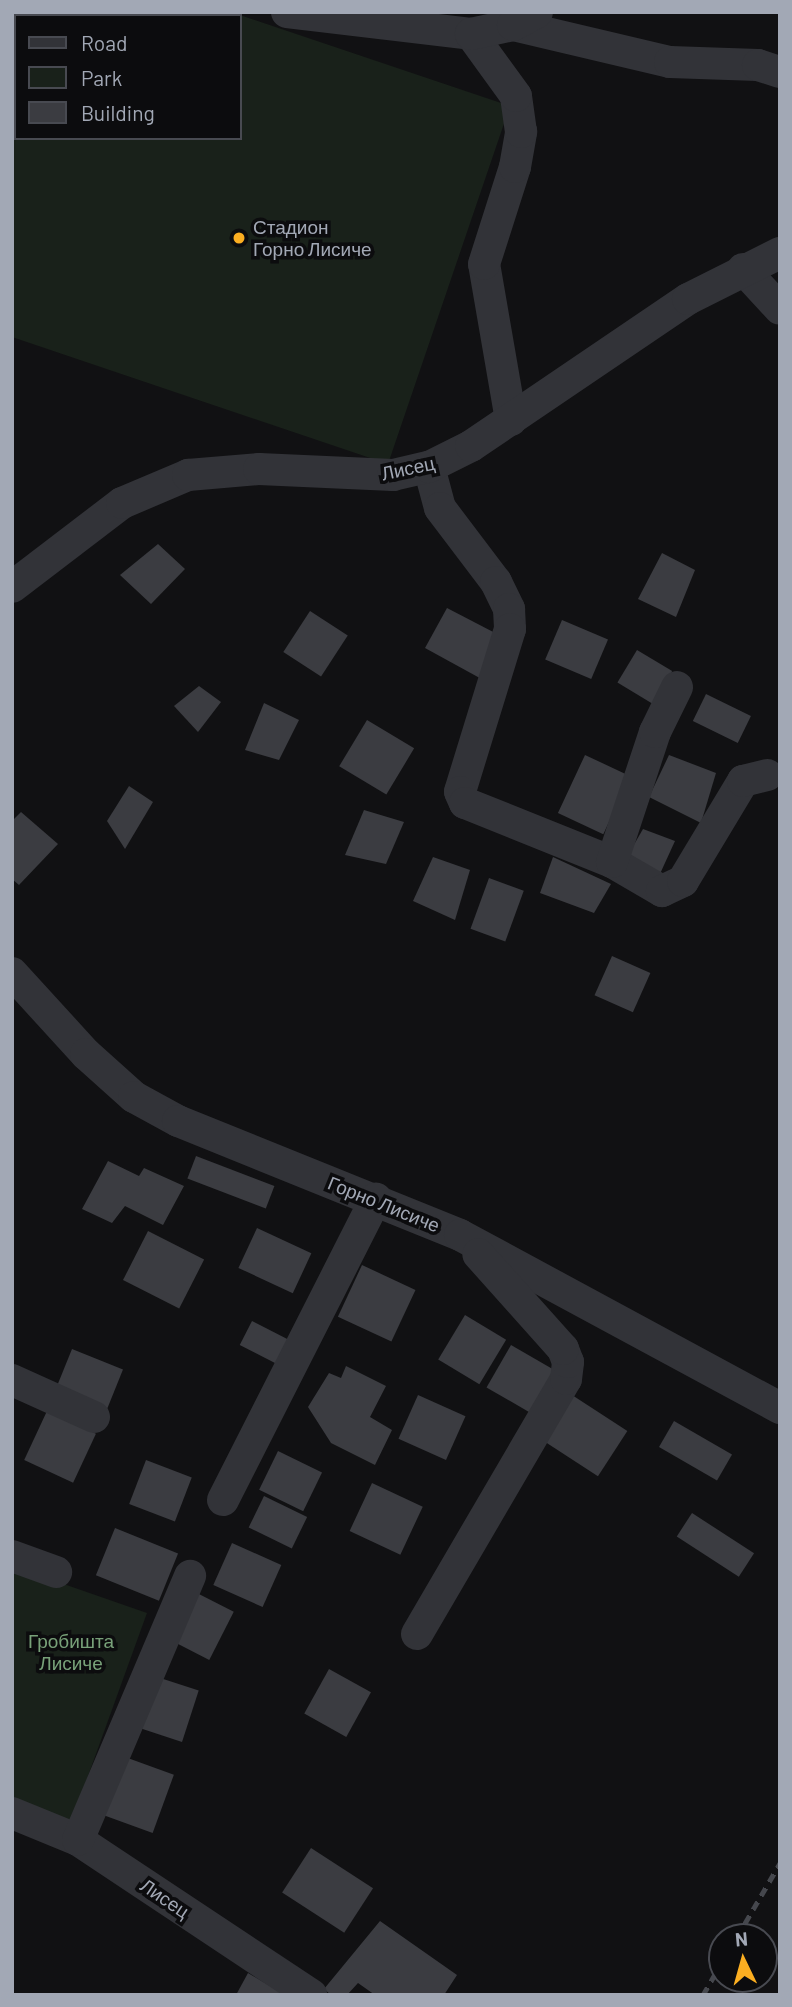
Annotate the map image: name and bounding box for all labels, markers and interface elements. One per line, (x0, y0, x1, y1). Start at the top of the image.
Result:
legend (14, 14, 242, 140)
text: Road (81, 30, 127, 55)
text: Park (81, 65, 122, 90)
text: Building (81, 100, 155, 125)
place label: Стадион Горно Лисиче (253, 216, 372, 260)
marker: Стадион Горно Лисиче (231, 230, 247, 246)
street label: Лисец (379, 451, 437, 485)
street label: Горно Лисиче (325, 1171, 443, 1237)
park label: Гробишта Лисиче (28, 1630, 114, 1674)
street label: Лисец (136, 1873, 194, 1923)
north arrow (708, 1923, 778, 1993)
text: N (734, 1927, 749, 1951)

